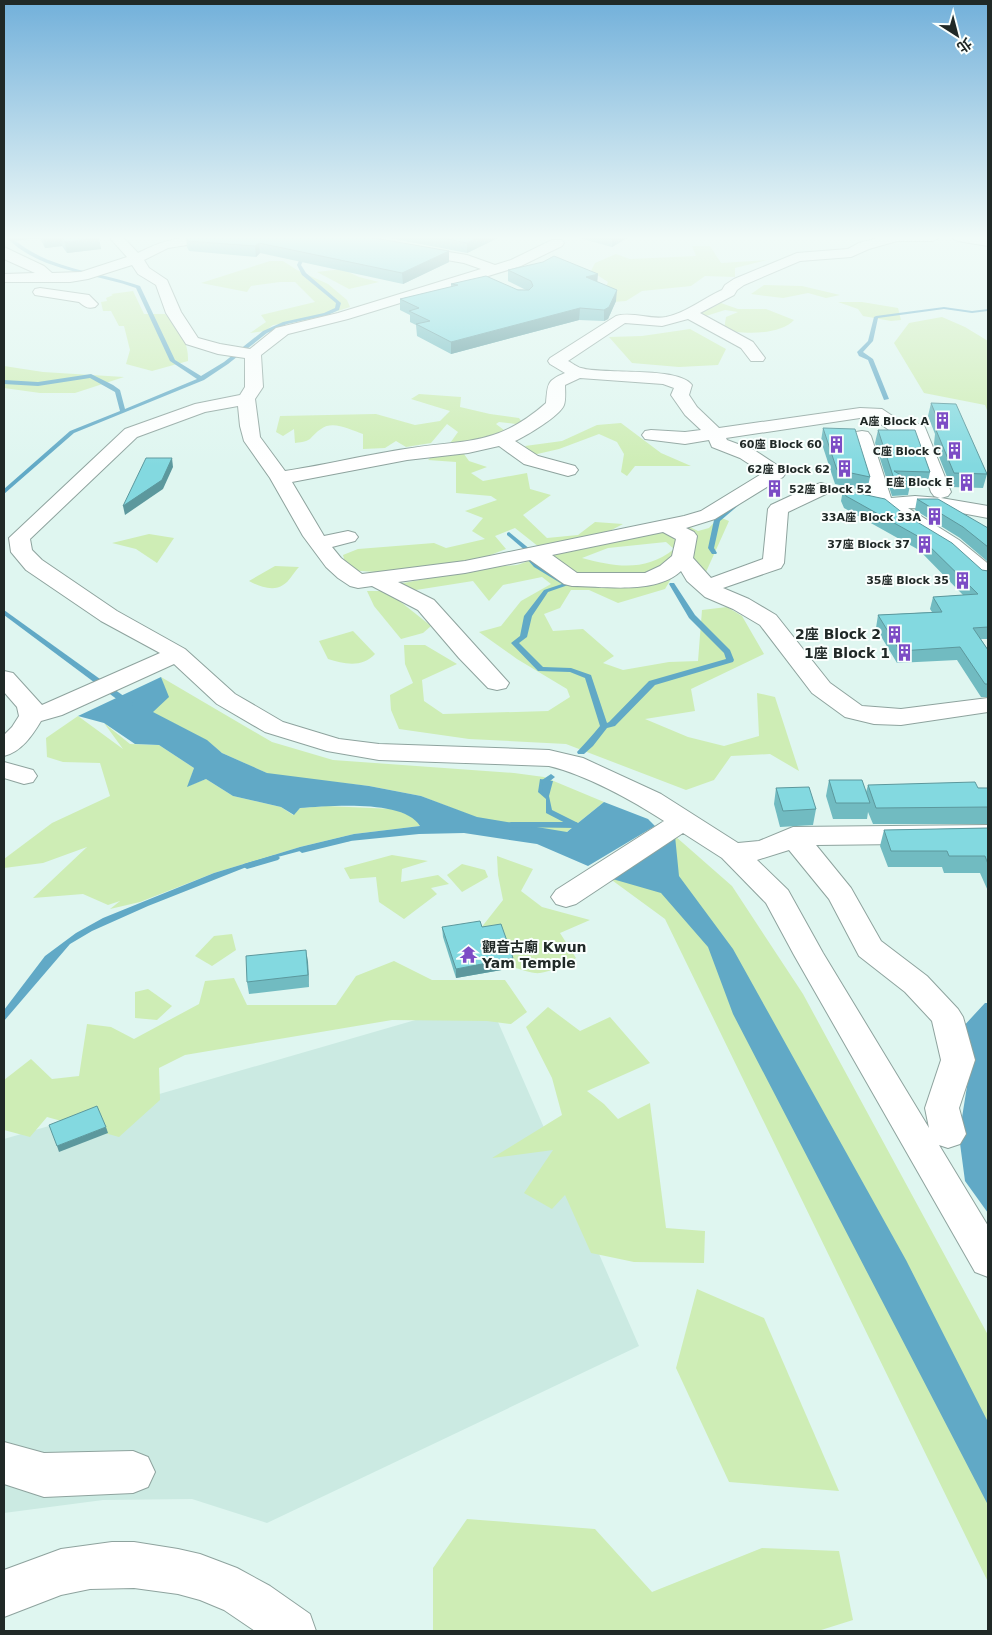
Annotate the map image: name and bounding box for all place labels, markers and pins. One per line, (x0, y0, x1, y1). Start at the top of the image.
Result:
building icon: A座 Block A (933, 411, 953, 431)
place label: A座 Block A (860, 415, 929, 428)
building icon: 60座 Block 60 (826, 434, 846, 454)
place label: 60座 Block 60 (739, 438, 822, 451)
building icon: C座 Block C (945, 441, 965, 461)
place label: C座 Block C (873, 445, 941, 458)
building icon: 62座 Block 62 (834, 459, 854, 479)
place label: 62座 Block 62 (747, 463, 830, 476)
building icon: E座 Block E (957, 472, 977, 492)
place label: E座 Block E (886, 476, 953, 489)
building icon: 52座 Block 52 (765, 479, 785, 499)
place label: 52座 Block 52 (789, 483, 872, 496)
building icon: 33A座 Block 33A (925, 507, 945, 527)
place label: 33A座 Block 33A (821, 511, 921, 524)
building icon: 37座 Block 37 (914, 534, 934, 554)
place label: 37座 Block 37 (827, 538, 910, 551)
building icon: 35座 Block 35 (953, 570, 973, 590)
place label: 35座 Block 35 (866, 574, 949, 587)
building icon: 2座 Block 2 (885, 624, 905, 644)
place label: 2座 Block 2 (795, 626, 881, 642)
building icon: 1座 Block 1 (894, 643, 914, 663)
place label: 1座 Block 1 (804, 645, 890, 661)
place label: 觀音古廟 Kwun Yam Temple (481, 939, 587, 971)
temple icon: 觀音古廟 Kwun Yam Temple (458, 945, 478, 965)

